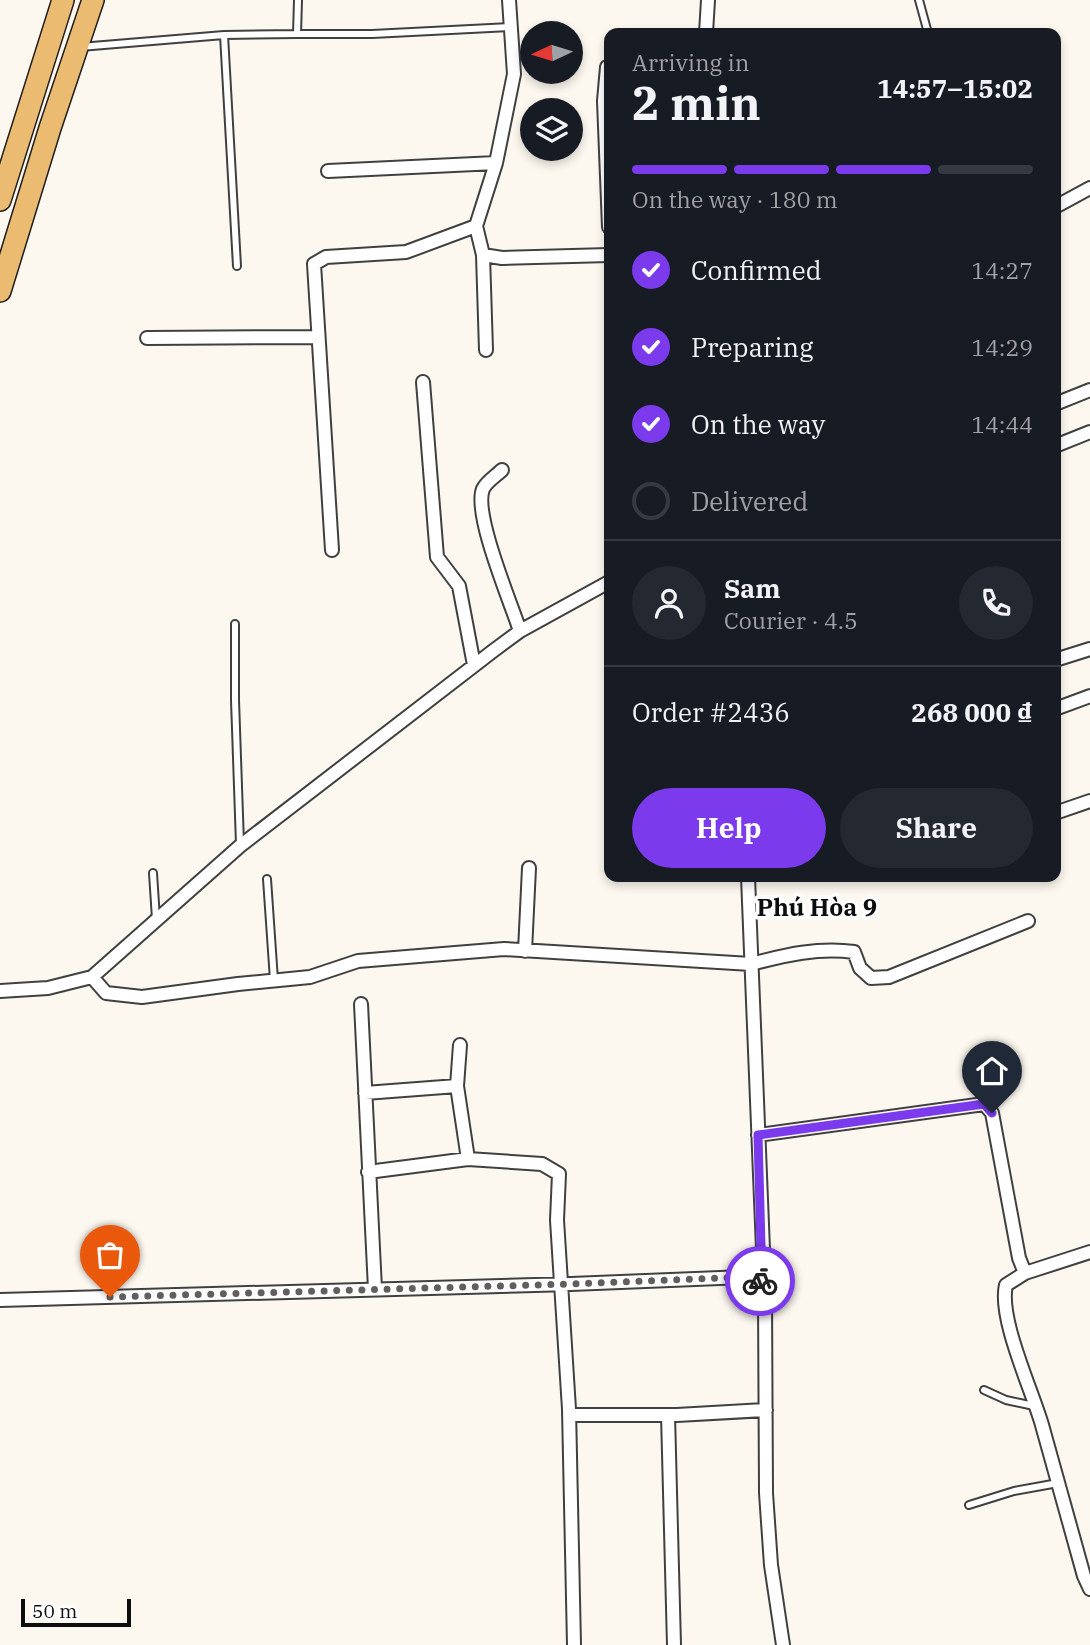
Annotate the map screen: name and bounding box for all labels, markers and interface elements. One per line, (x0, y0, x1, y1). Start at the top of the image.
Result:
north arrow (520, 21, 583, 84)
map controls (520, 21, 583, 161)
text: Arriving in (632, 47, 749, 77)
text: 14:57–15:02 (877, 71, 1033, 105)
text: 2 min (632, 73, 761, 133)
button: layers (520, 98, 583, 161)
text: On the way · 180 m (632, 184, 838, 214)
icon: check (632, 251, 670, 289)
text: Confirmed (691, 253, 822, 287)
text: 14:27 (971, 255, 1033, 285)
icon: check (632, 328, 670, 366)
text: Preparing (691, 330, 813, 364)
text: 14:29 (971, 332, 1033, 362)
icon: check (632, 405, 670, 443)
text: On the way (691, 407, 825, 441)
text: 14:44 (971, 409, 1033, 439)
text: Delivered (691, 484, 808, 518)
button: person (632, 566, 706, 640)
button: phone (959, 566, 1033, 640)
text: Sam (724, 571, 780, 605)
text: Courier · 4.5 (724, 605, 858, 635)
text: Order #2436 (632, 695, 790, 729)
text: 268 000 ₫ (911, 695, 1033, 729)
button: Help (632, 788, 826, 868)
button: Share (840, 788, 1033, 868)
district label: Phú Hòa 9 (757, 891, 877, 923)
pin (962, 1041, 1022, 1113)
icon: home (973, 1052, 1011, 1090)
pin (80, 1225, 140, 1297)
icon: bag (91, 1236, 129, 1274)
courier (725, 1246, 795, 1316)
icon: bike (741, 1262, 779, 1300)
scale bar (21, 1596, 131, 1628)
text: 50 m (32, 1599, 77, 1623)

